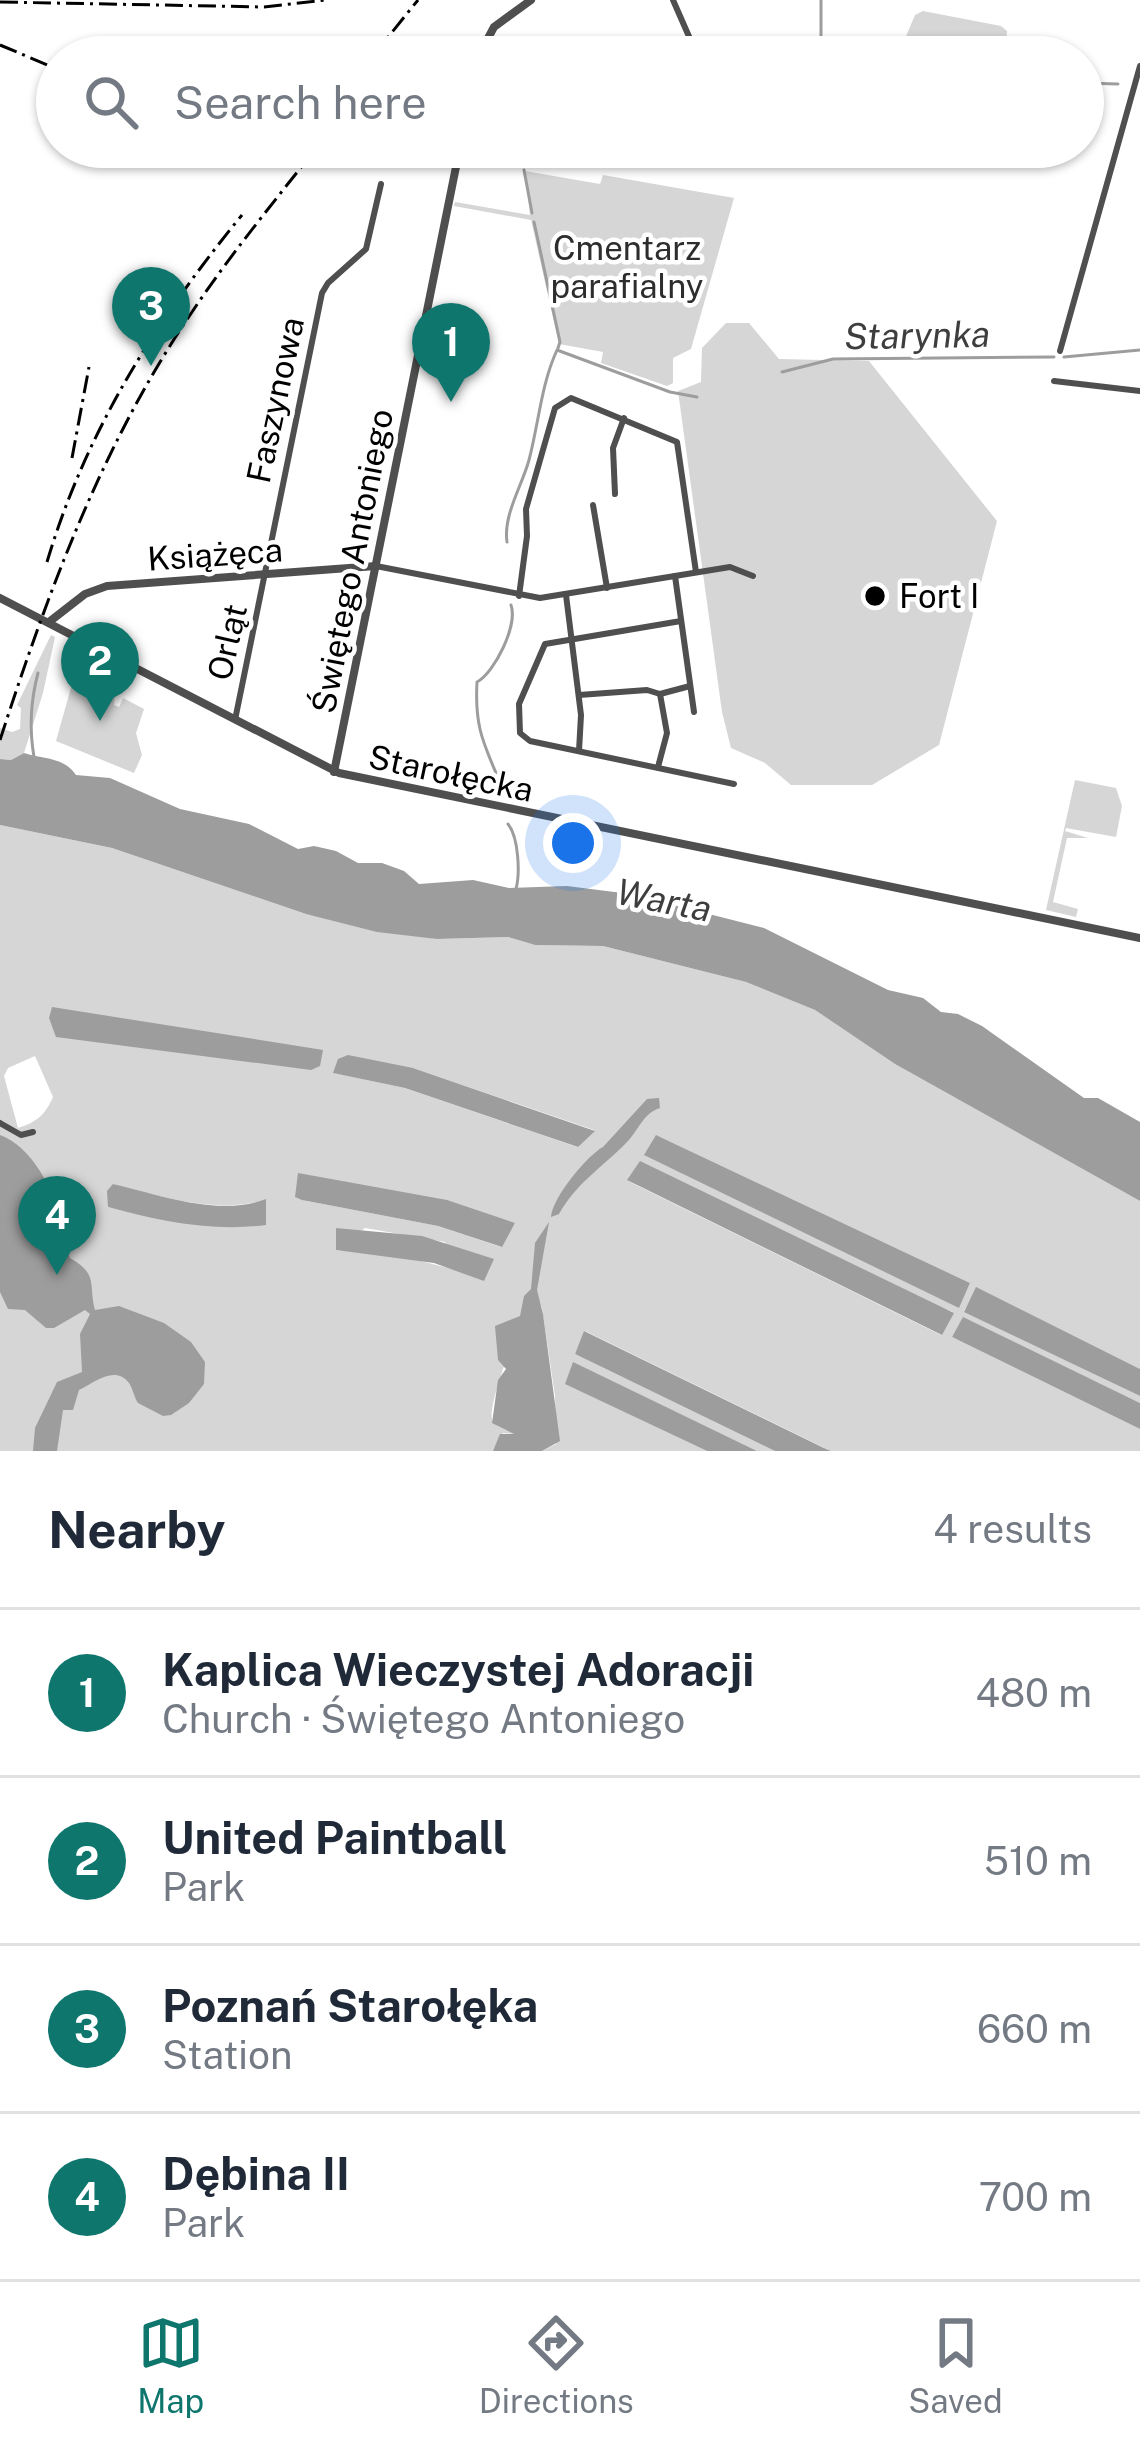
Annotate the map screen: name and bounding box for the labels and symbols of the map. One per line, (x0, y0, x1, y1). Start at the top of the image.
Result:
park label: Cmentarz parafialny (551, 229, 704, 305)
pin: 3 (112, 267, 190, 366)
pin: 1 (412, 303, 490, 402)
water label: Starynka (844, 313, 990, 357)
street label: Faszynowa (239, 314, 311, 486)
street label: Świętego Antoniego (303, 406, 400, 716)
street label: Książęca (146, 530, 284, 578)
place label: Fort I (899, 577, 979, 615)
marker: Fort I (862, 583, 888, 609)
street label: Orląt (200, 600, 254, 684)
pin: 2 (61, 622, 139, 721)
street label: Starołęcka (365, 737, 537, 809)
your location (543, 813, 603, 873)
water label: Warta (613, 870, 715, 930)
pin: 4 (18, 1176, 96, 1275)

